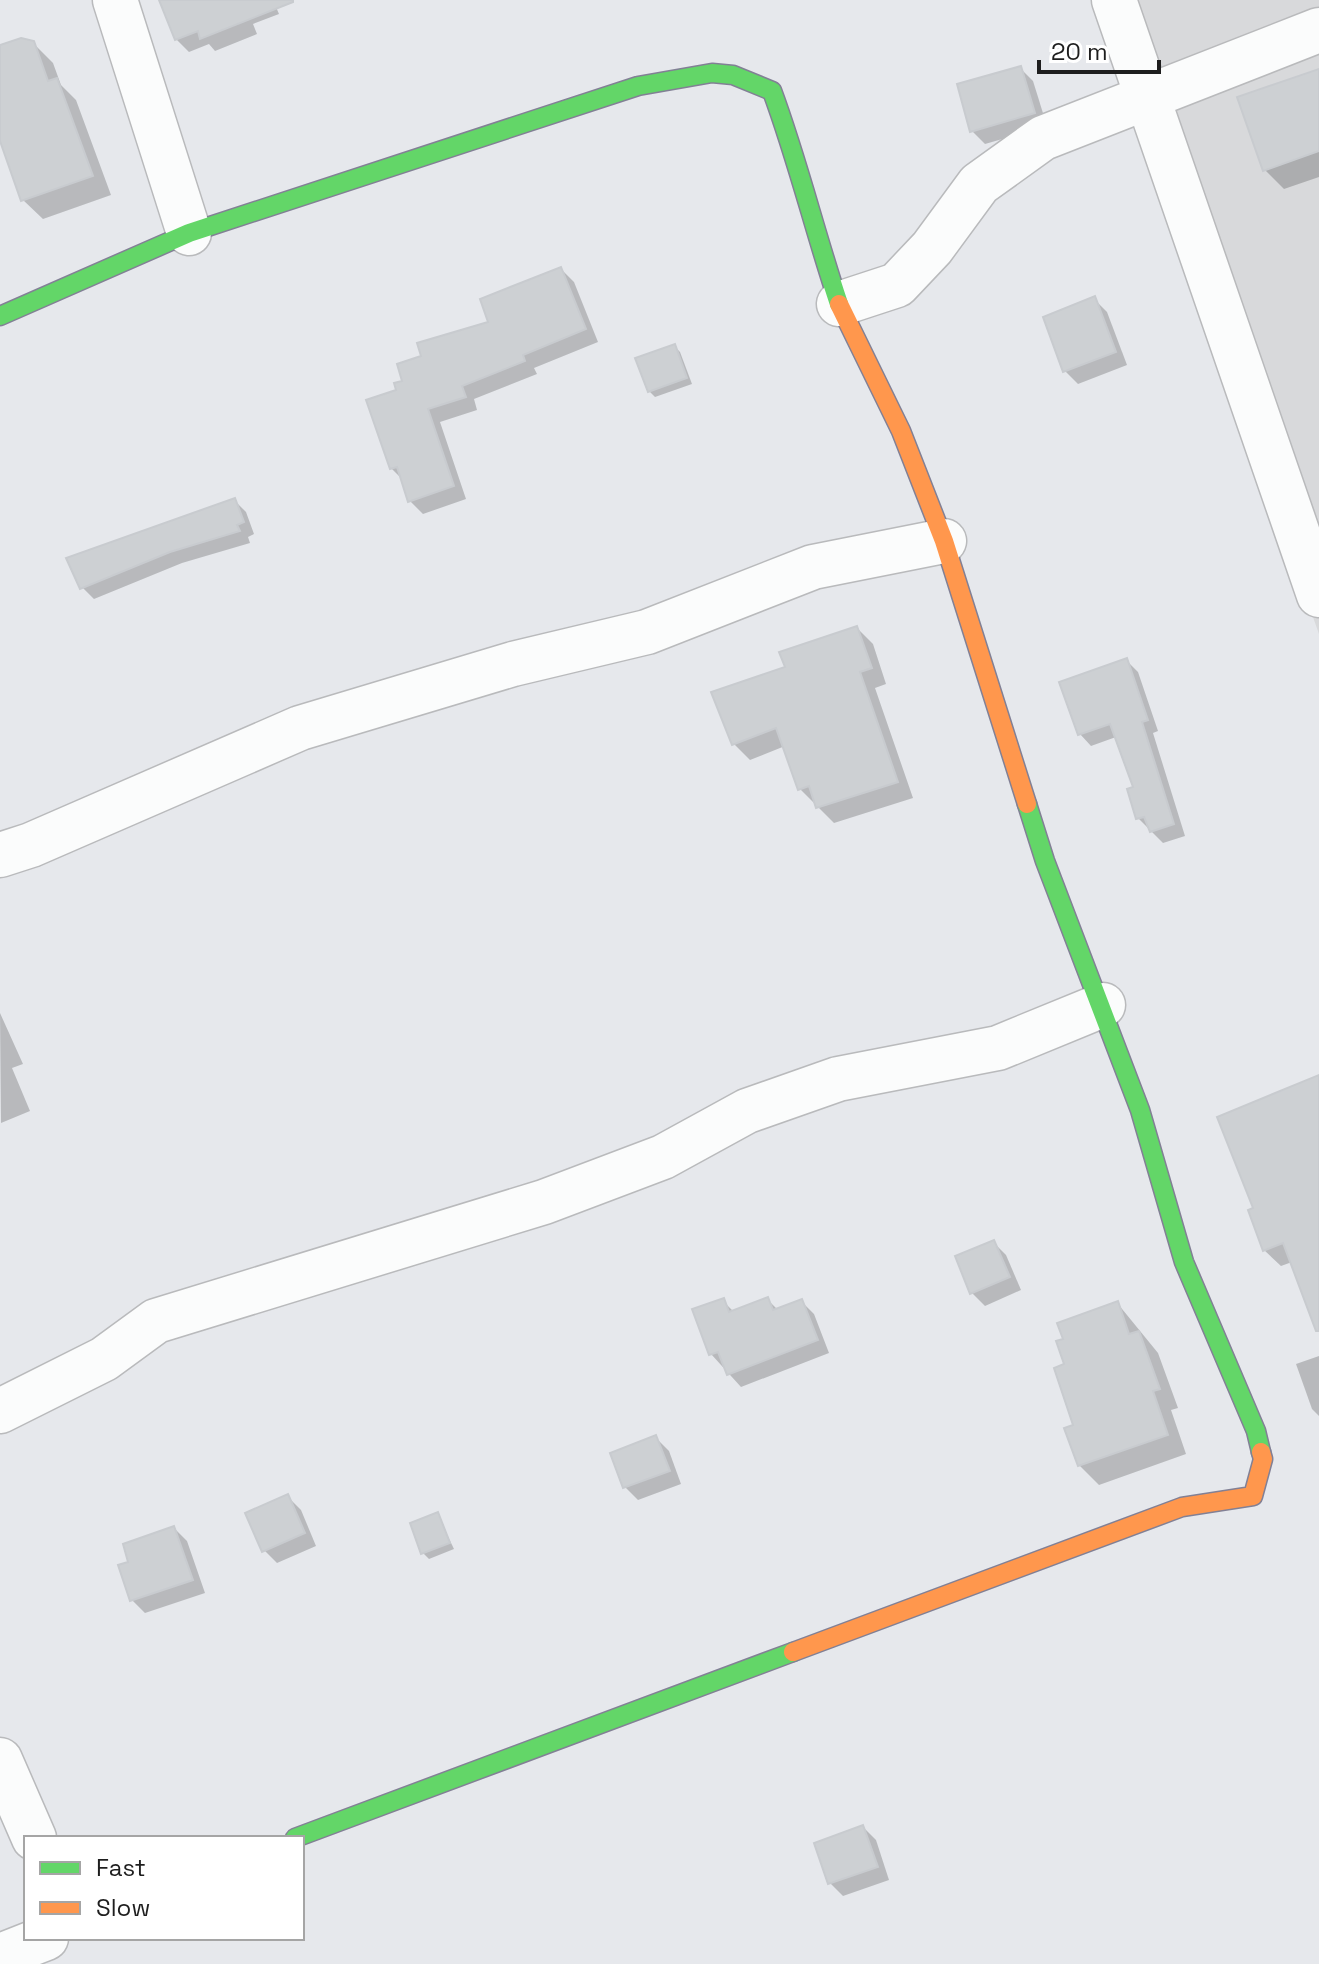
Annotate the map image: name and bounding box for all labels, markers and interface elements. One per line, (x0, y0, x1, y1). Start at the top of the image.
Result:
scale bar (1039, 24, 1159, 74)
text: 20 m (1051, 36, 1108, 67)
legend (24, 1836, 304, 1940)
text: Fast (96, 1852, 146, 1883)
text: Slow (96, 1892, 150, 1923)

